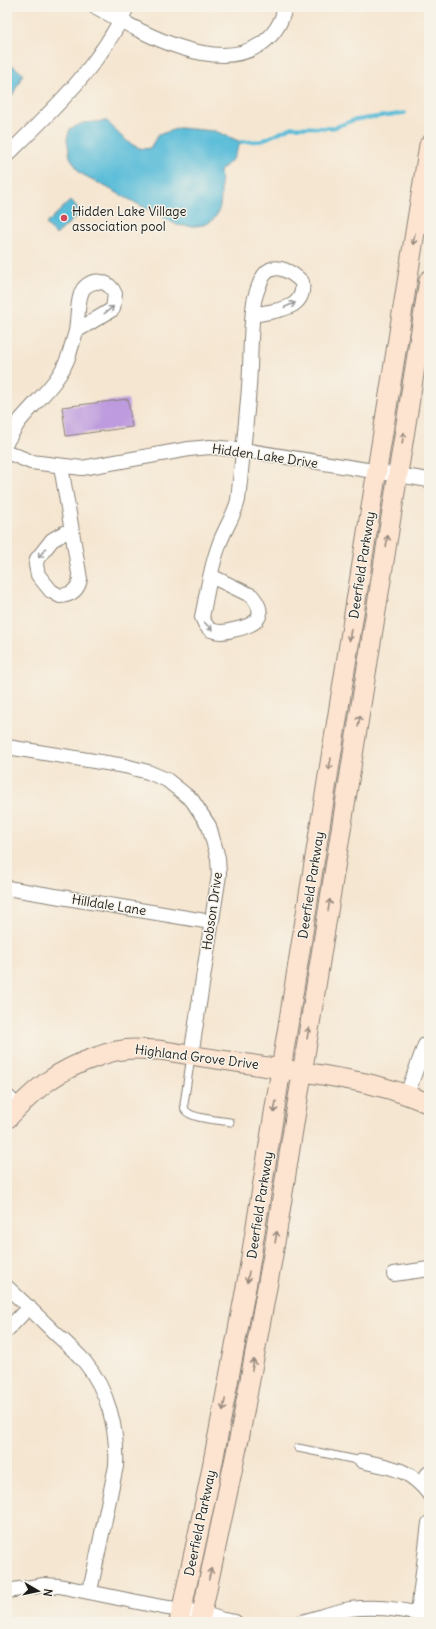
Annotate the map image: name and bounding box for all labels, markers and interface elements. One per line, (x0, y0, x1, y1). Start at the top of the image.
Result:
place label: Hidden Lake Village association pool (72, 203, 187, 235)
marker: Hidden Lake Village association pool (59, 213, 69, 223)
one-way arrow (410, 232, 418, 245)
one-way arrow (284, 301, 296, 309)
one-way arrow (104, 306, 114, 315)
one-way arrow (400, 431, 408, 444)
street label: Hidden Lake Drive (211, 440, 319, 472)
street label: Deerfield Parkway (345, 510, 379, 620)
one-way arrow (383, 535, 391, 548)
one-way arrow (37, 548, 46, 559)
one-way arrow (204, 621, 213, 631)
one-way arrow (346, 629, 354, 642)
one-way arrow (355, 715, 363, 728)
one-way arrow (326, 757, 334, 770)
street label: Deerfield Parkway (294, 830, 328, 940)
street label: Hobson Drive (198, 871, 226, 951)
street label: Hilldale Lane (71, 891, 147, 919)
one-way arrow (325, 899, 333, 912)
one-way arrow (304, 1027, 312, 1040)
street label: Highland Grove Drive (134, 1041, 260, 1073)
one-way arrow (271, 1100, 279, 1113)
street label: Deerfield Parkway (243, 1150, 277, 1260)
one-way arrow (272, 1231, 280, 1244)
one-way arrow (244, 1270, 252, 1283)
one-way arrow (249, 1358, 257, 1371)
one-way arrow (220, 1398, 228, 1411)
street label: Deerfield Parkway (180, 1468, 220, 1578)
one-way arrow (207, 1568, 215, 1581)
north arrow (18, 1571, 58, 1611)
text: N (40, 1588, 55, 1597)

